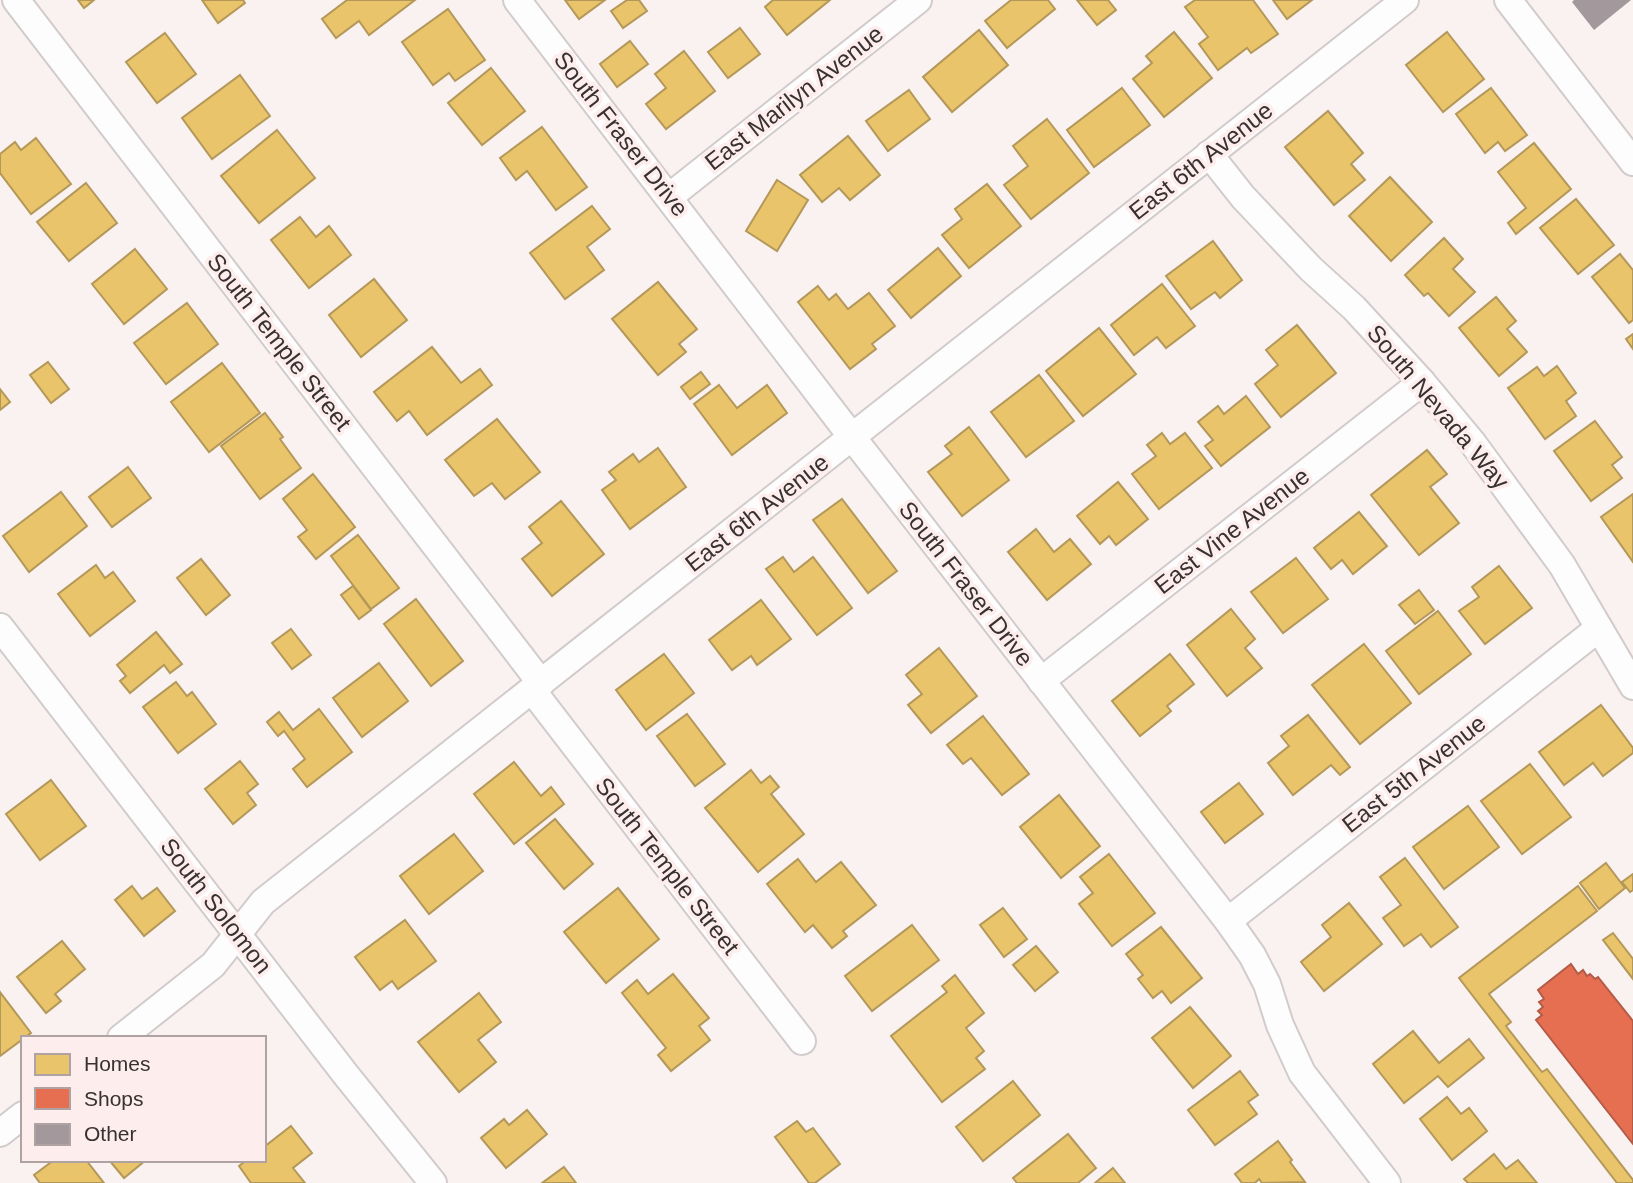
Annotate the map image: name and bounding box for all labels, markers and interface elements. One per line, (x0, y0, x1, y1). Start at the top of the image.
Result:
street label: East Marilyn Avenue (699, 20, 888, 175)
street label: South Fraser Drive (549, 46, 694, 221)
street label: East 6th Avenue (1124, 96, 1278, 225)
street label: South Temple Street (202, 248, 357, 436)
street label: South Nevada Way (1362, 319, 1515, 494)
street label: East 6th Avenue (680, 448, 834, 577)
street label: East Vine Avenue (1149, 462, 1314, 599)
street label: South Fraser Drive (894, 496, 1039, 671)
street label: East 5th Avenue (1337, 709, 1491, 838)
street label: South Temple Street (590, 772, 745, 960)
street label: South Solomon (155, 833, 278, 979)
legend (21, 1036, 266, 1162)
text: Homes (84, 1052, 151, 1075)
text: Shops (84, 1087, 144, 1110)
text: Other (84, 1122, 137, 1145)

